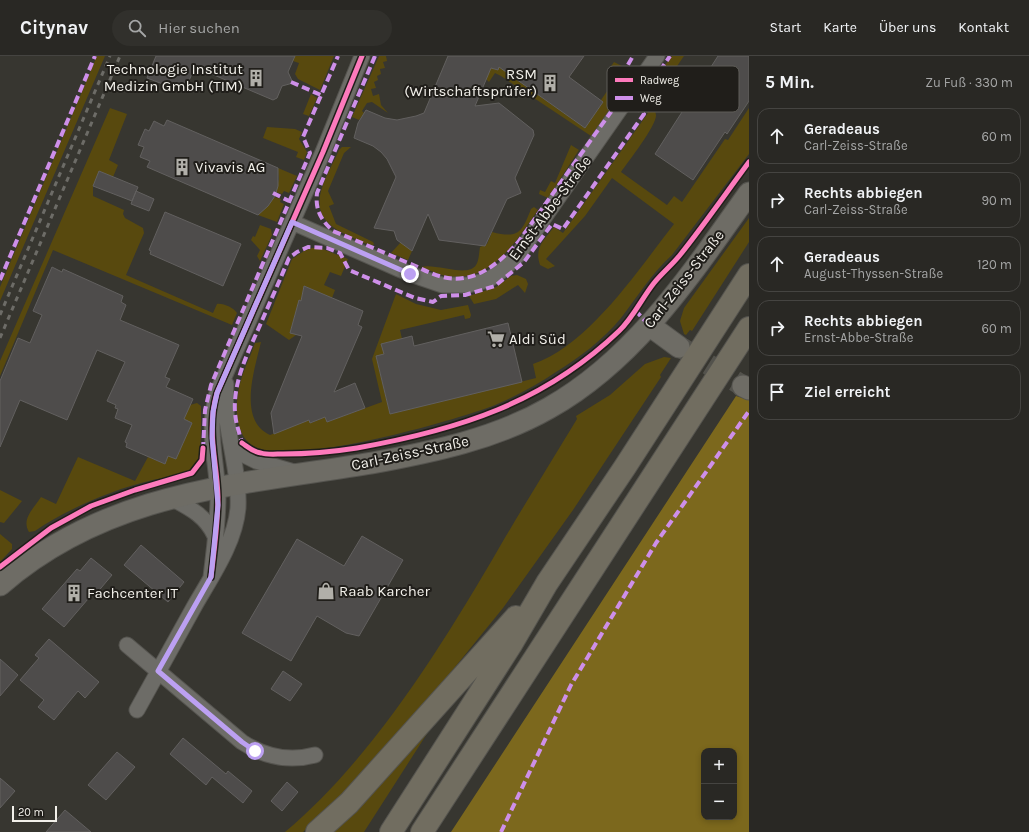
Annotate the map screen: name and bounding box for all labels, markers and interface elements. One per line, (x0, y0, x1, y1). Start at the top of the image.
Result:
search box (112, 10, 392, 46)
text: Citynav (20, 17, 88, 39)
icon: search (126, 17, 148, 39)
text: Hier suchen (158, 19, 240, 37)
text: Start (769, 19, 801, 36)
text: Karte (823, 19, 857, 36)
text: Über uns (879, 19, 936, 36)
text: Kontakt (958, 19, 1009, 36)
place label: Technologie Institut Medizin GmbH (TIM) (104, 60, 243, 95)
place label: RSM (Wirtschaftsprüfer) (404, 65, 537, 100)
legend (607, 66, 739, 112)
building icon: Technologie Institut Medizin GmbH (TIM) (246, 68, 266, 88)
text: 5 Min. (765, 72, 814, 92)
building icon: RSM (Wirtschaftsprüfer) (540, 73, 560, 93)
text: Radweg (640, 74, 680, 87)
text: Zu Fuß · 330 m (925, 75, 1013, 90)
text: Weg (640, 92, 662, 105)
text: Geradeaus (804, 120, 880, 138)
icon: ahead (766, 125, 788, 147)
text: 60 m (982, 129, 1012, 144)
text: Carl-Zeiss-Straße (804, 138, 908, 153)
street label: Ernst-Abbe-Straße (505, 152, 595, 264)
building icon: Vivavis AG (172, 157, 192, 177)
place label: Vivavis AG (195, 158, 265, 176)
text: Rechts abbiegen (804, 184, 923, 202)
icon: right (766, 189, 788, 211)
text: 90 m (981, 193, 1012, 208)
text: Carl-Zeiss-Straße (804, 202, 908, 217)
street label: Carl-Zeiss-Straße (640, 226, 728, 332)
text: Geradeaus (804, 248, 880, 266)
icon: ahead (766, 253, 788, 275)
text: 120 m (977, 257, 1012, 272)
route end (401, 265, 419, 283)
text: August-Thyssen-Straße (804, 266, 943, 281)
text: Rechts abbiegen (804, 312, 923, 330)
icon: right (766, 317, 788, 339)
text: 60 m (982, 321, 1012, 336)
supermarket icon: Aldi Süd (486, 329, 506, 349)
place label: Aldi Süd (509, 330, 566, 348)
text: Ernst-Abbe-Straße (804, 330, 913, 345)
icon: arrive (766, 381, 788, 403)
text: Ziel erreicht (804, 383, 890, 401)
street label: Carl-Zeiss-Straße (350, 432, 470, 474)
shop icon: Raab Karcher (316, 581, 336, 601)
place label: Raab Karcher (339, 582, 430, 600)
building icon: Fachcenter IT (64, 583, 84, 603)
place label: Fachcenter IT (87, 584, 179, 602)
route start (246, 742, 264, 760)
map controls (701, 748, 737, 820)
button: + (701, 748, 737, 784)
button: − (701, 784, 737, 820)
scale bar (12, 804, 57, 823)
text: 20 m (18, 806, 44, 819)

